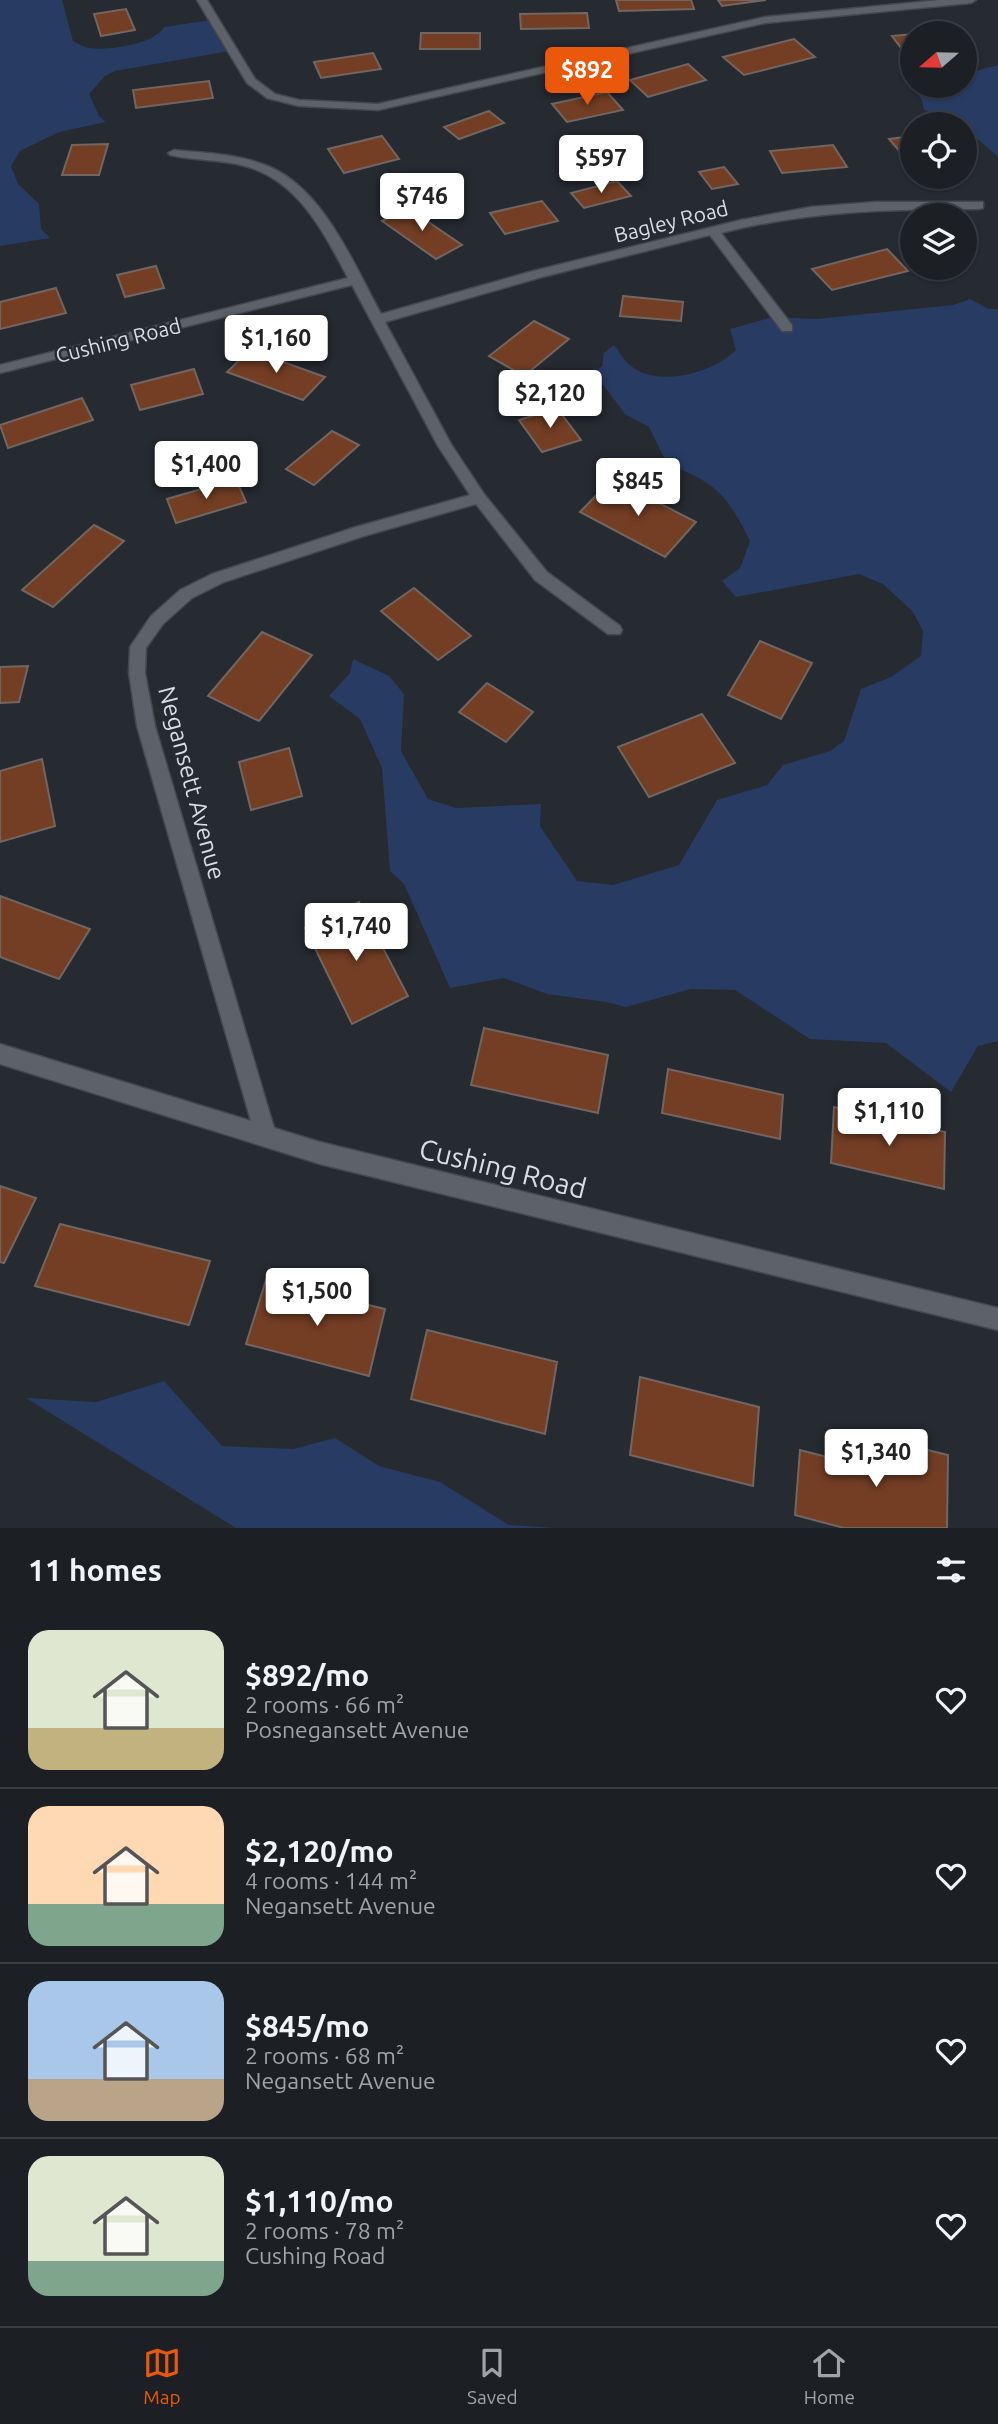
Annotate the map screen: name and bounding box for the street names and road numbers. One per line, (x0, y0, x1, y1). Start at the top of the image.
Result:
street label: Bagley Road (612, 195, 730, 247)
street label: Cushing Road (53, 313, 183, 367)
street label: Negansett Avenue (153, 683, 231, 883)
street label: Cushing Road (416, 1132, 590, 1204)

